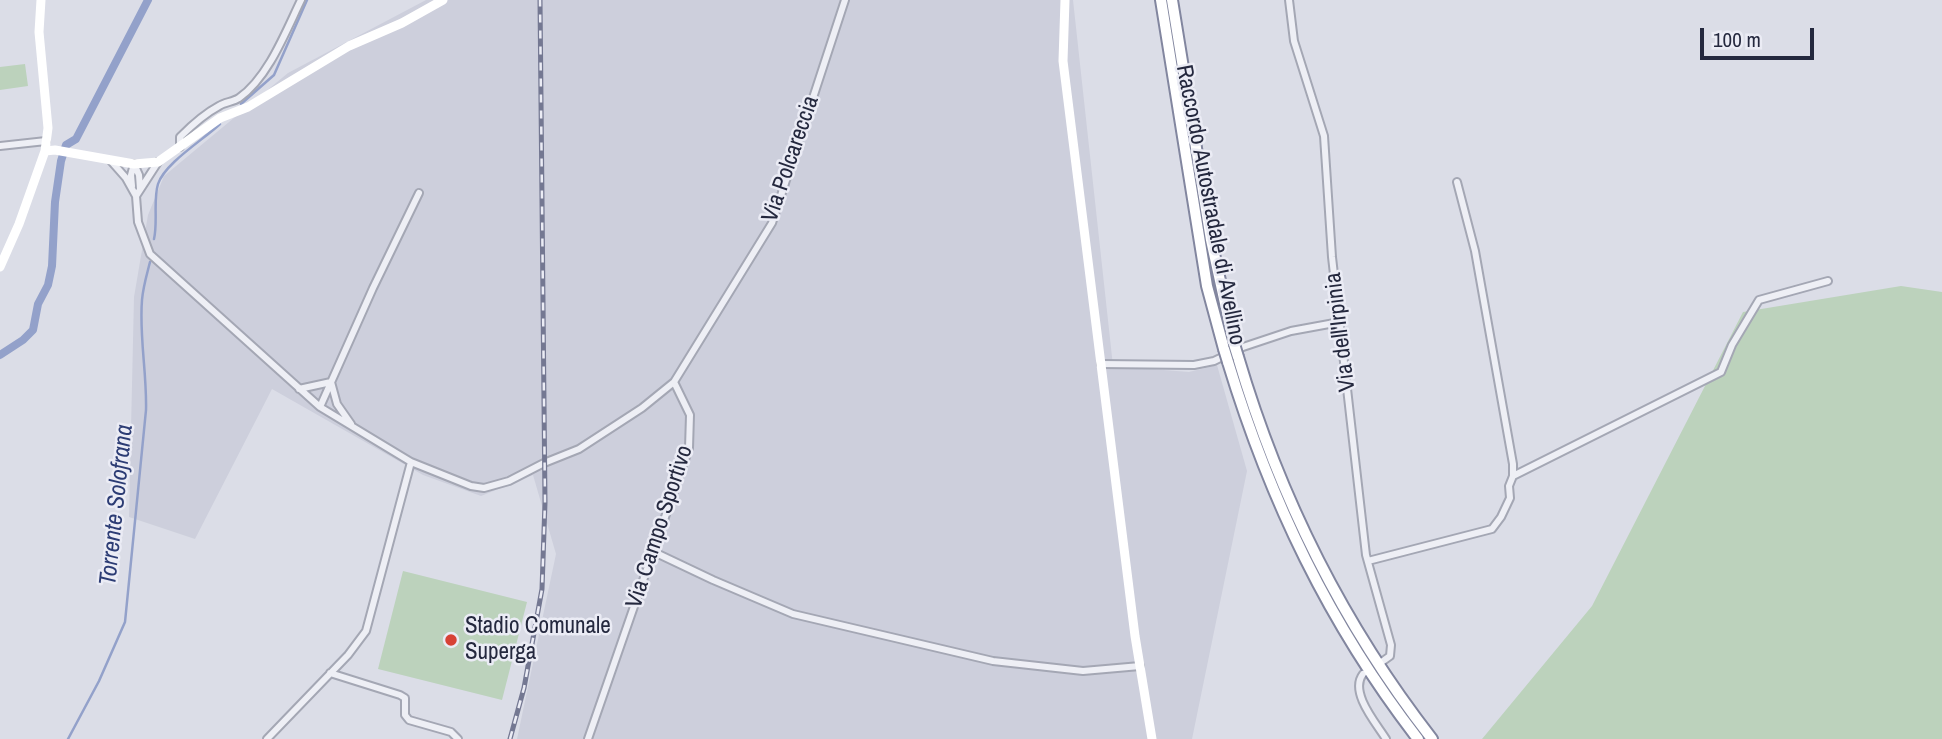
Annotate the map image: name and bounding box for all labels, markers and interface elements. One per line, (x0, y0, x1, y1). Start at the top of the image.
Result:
scale bar (1704, 14, 1818, 58)
text: 100 m (1713, 25, 1761, 54)
street label: Raccordo Autostradale di Avellino (1169, 63, 1251, 347)
street label: Via Polcareccia (757, 92, 825, 226)
street label: Via dell'Irpinia (1320, 271, 1362, 393)
water label: Torrente Solofrana (94, 423, 140, 587)
street label: Via Campo Sportivo (621, 442, 699, 612)
place label: Stadio Comunale Superga (465, 613, 611, 667)
marker: Stadio Comunale Superga (443, 632, 459, 648)

